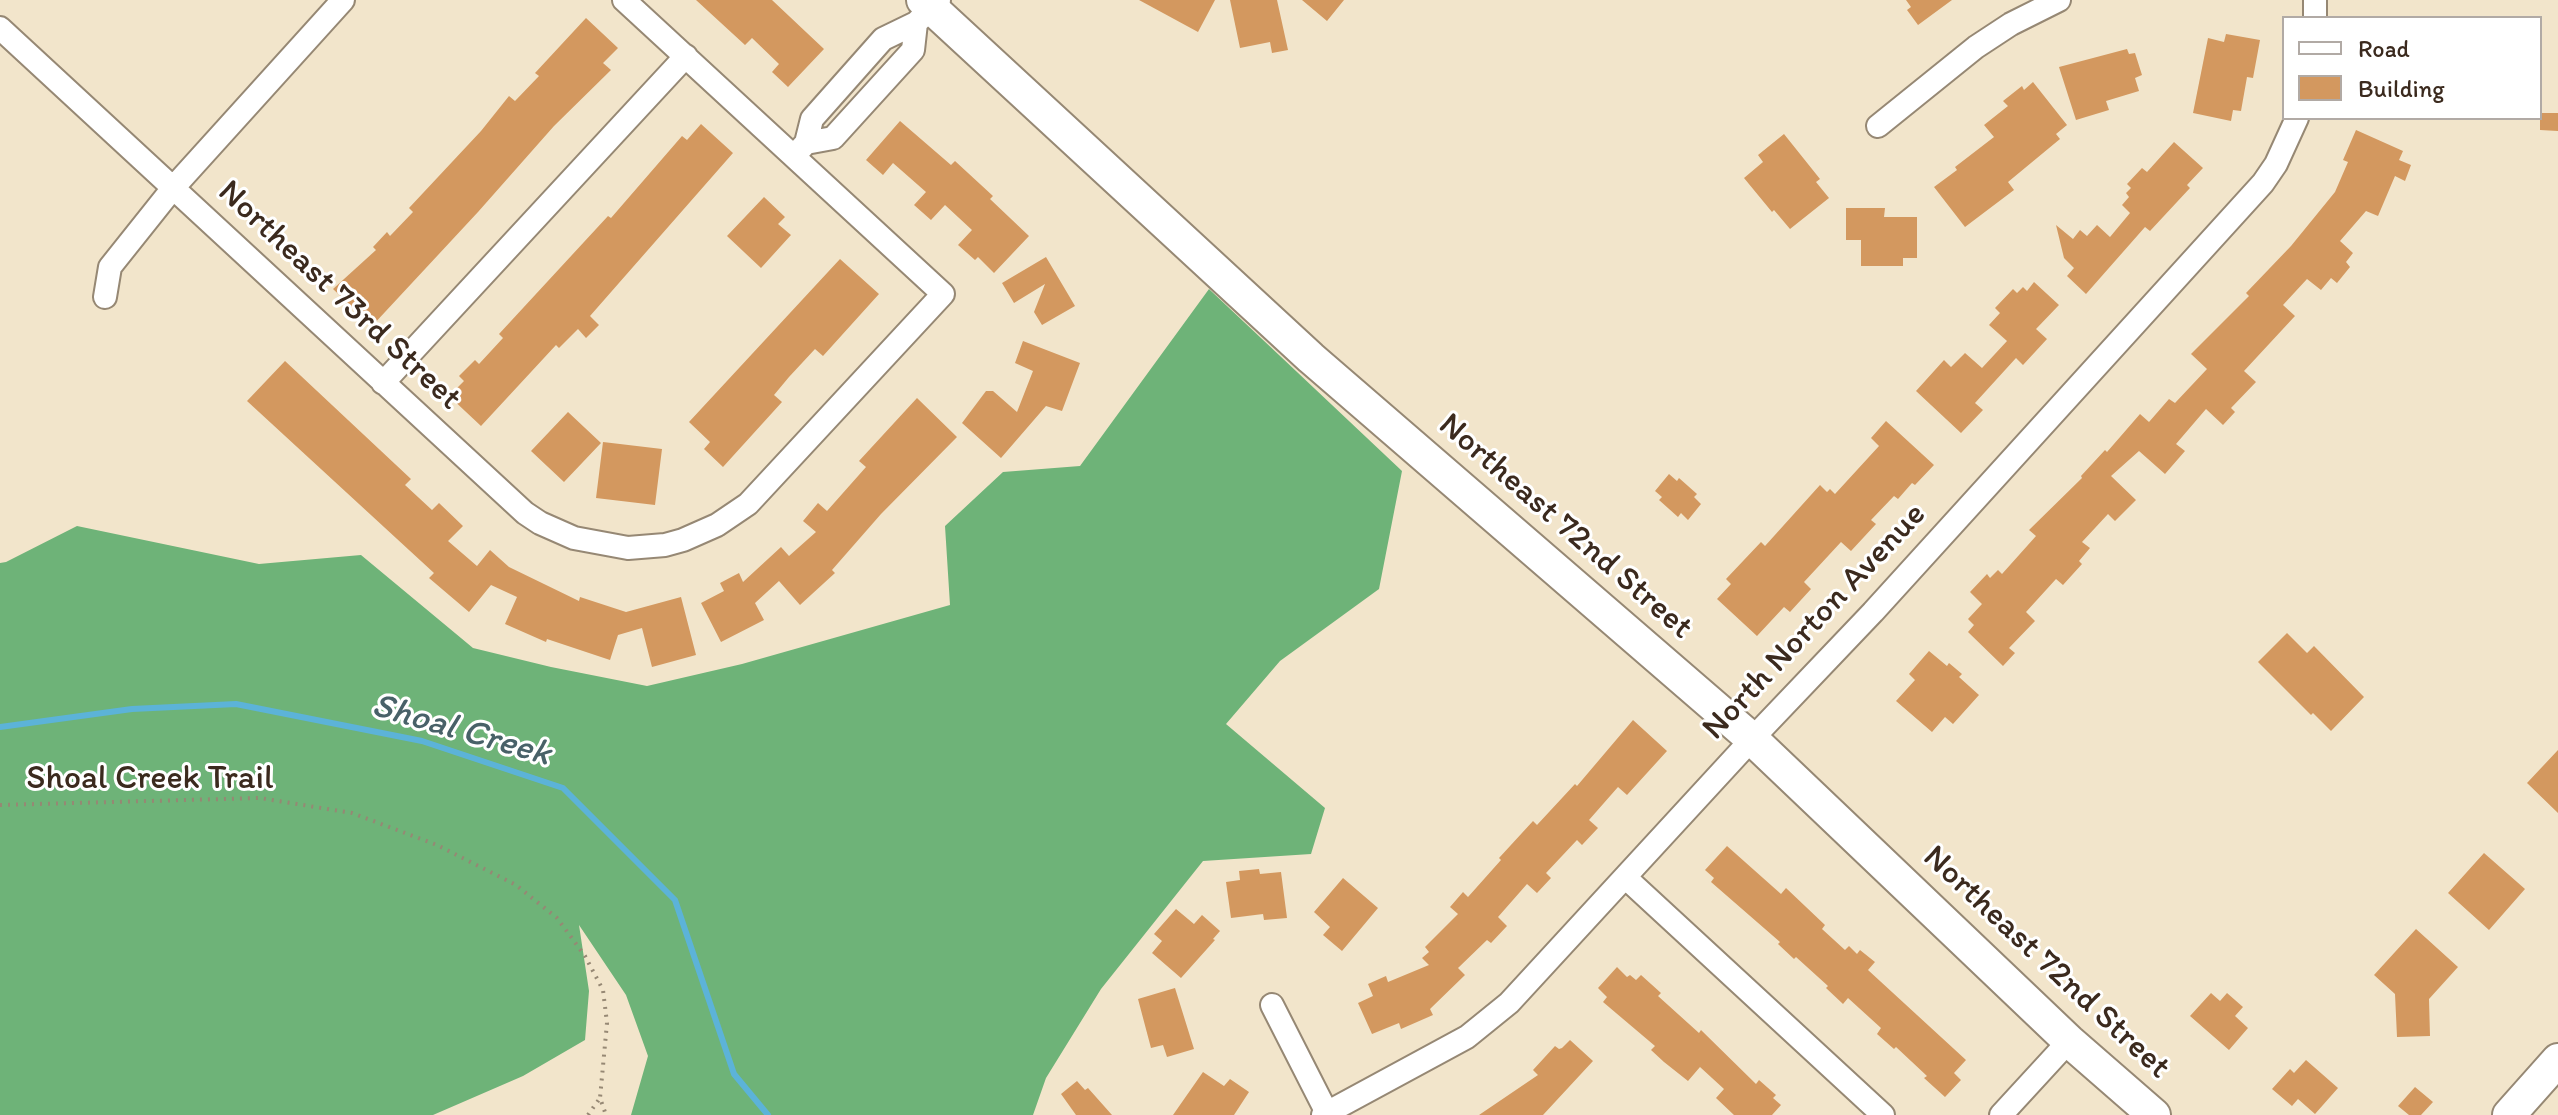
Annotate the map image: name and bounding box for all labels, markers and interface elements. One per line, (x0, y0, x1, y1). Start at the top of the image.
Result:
legend (2282, 16, 2542, 120)
text: Road (2358, 34, 2410, 63)
text: Building (2358, 74, 2445, 103)
street label: Northeast 73rd Street (209, 172, 469, 420)
street label: Northeast 72nd Street (1429, 405, 1701, 649)
street label: North Norton Avenue (1695, 495, 1935, 749)
water label: Shoal Creek (367, 685, 555, 777)
street label: Shoal Creek Trail (26, 759, 274, 799)
street label: Northeast 72nd Street (1914, 838, 2178, 1088)

